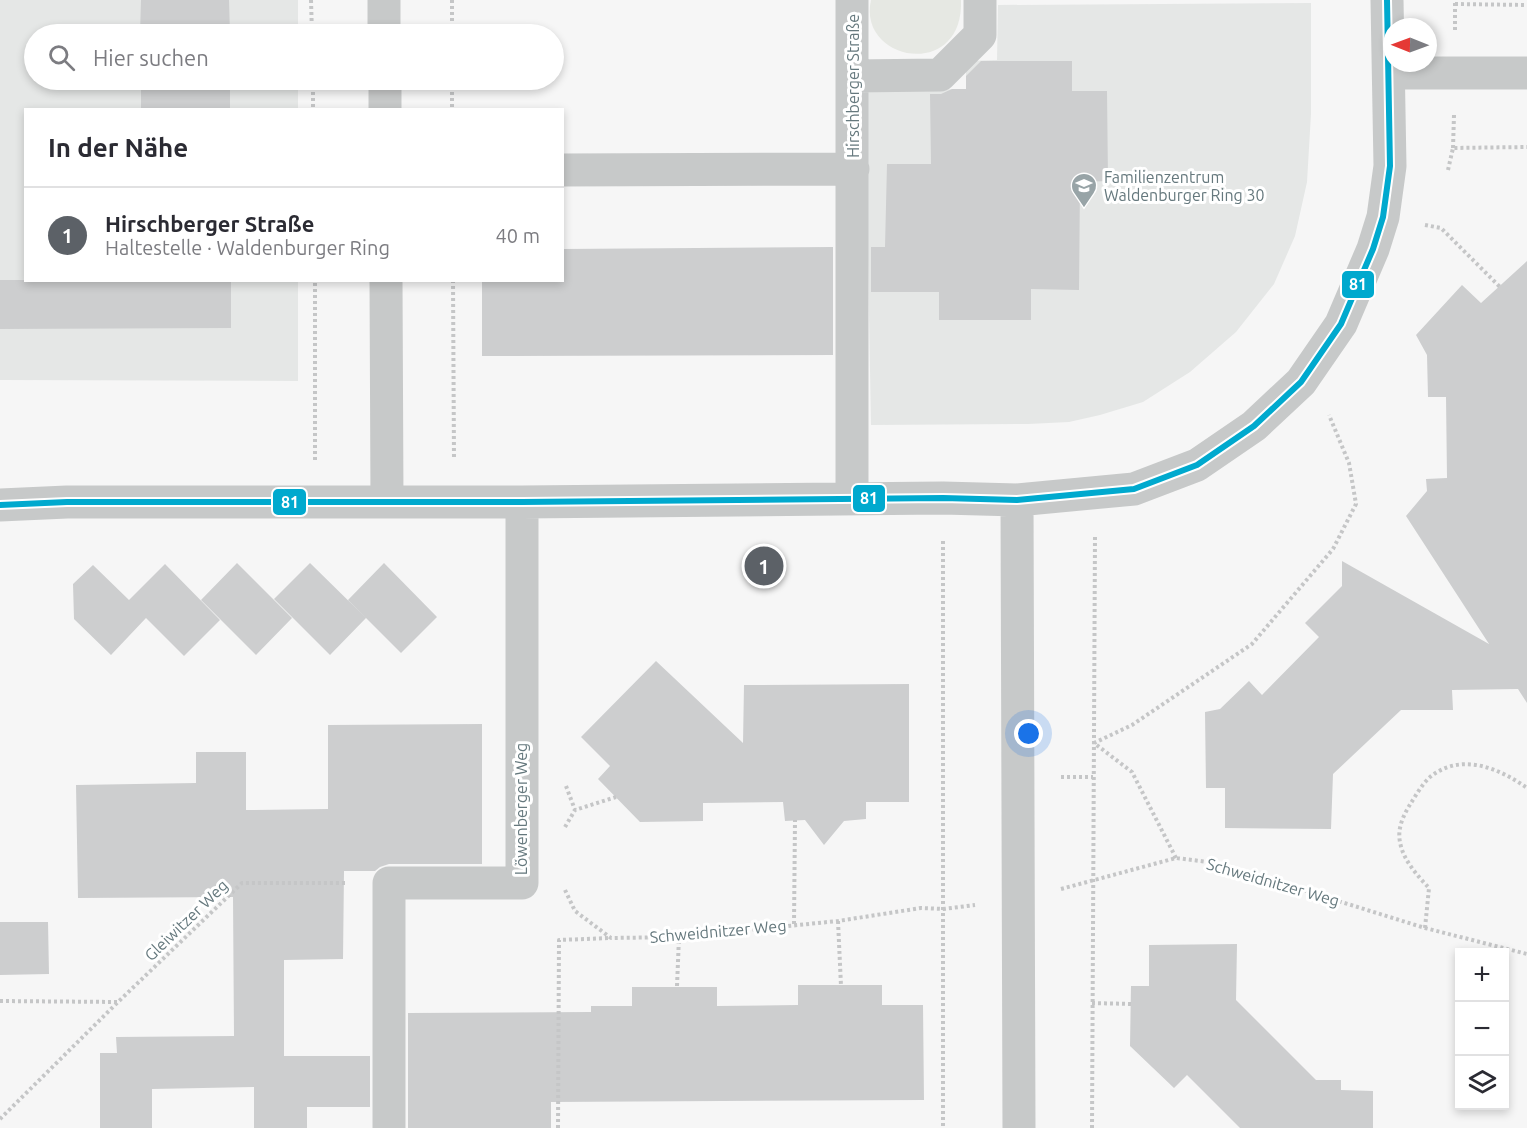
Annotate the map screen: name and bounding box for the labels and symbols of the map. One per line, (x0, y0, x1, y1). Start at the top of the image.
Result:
street label: Hirschberger Straße (844, 14, 862, 158)
north arrow (1383, 18, 1437, 72)
place label: Familienzentrum Waldenburger Ring 30 (1104, 168, 1264, 204)
school or university icon: Familienzentrum Waldenburger Ring 30 (1069, 171, 1099, 209)
line badge: 81 (1341, 270, 1375, 299)
text: 81 (1349, 275, 1367, 293)
line badge: 81 (852, 484, 886, 513)
line badge: 81 (272, 488, 307, 516)
text: 81 (860, 489, 878, 507)
text: 81 (281, 493, 299, 511)
pin: 1 (744, 544, 783, 588)
your location (1014, 719, 1043, 748)
street label: Löwenberger Weg (512, 743, 530, 875)
street label: Schweidnitzer Weg (1205, 854, 1341, 910)
street label: Gleiwitzer Weg (141, 876, 231, 964)
street label: Schweidnitzer Weg (649, 916, 787, 946)

